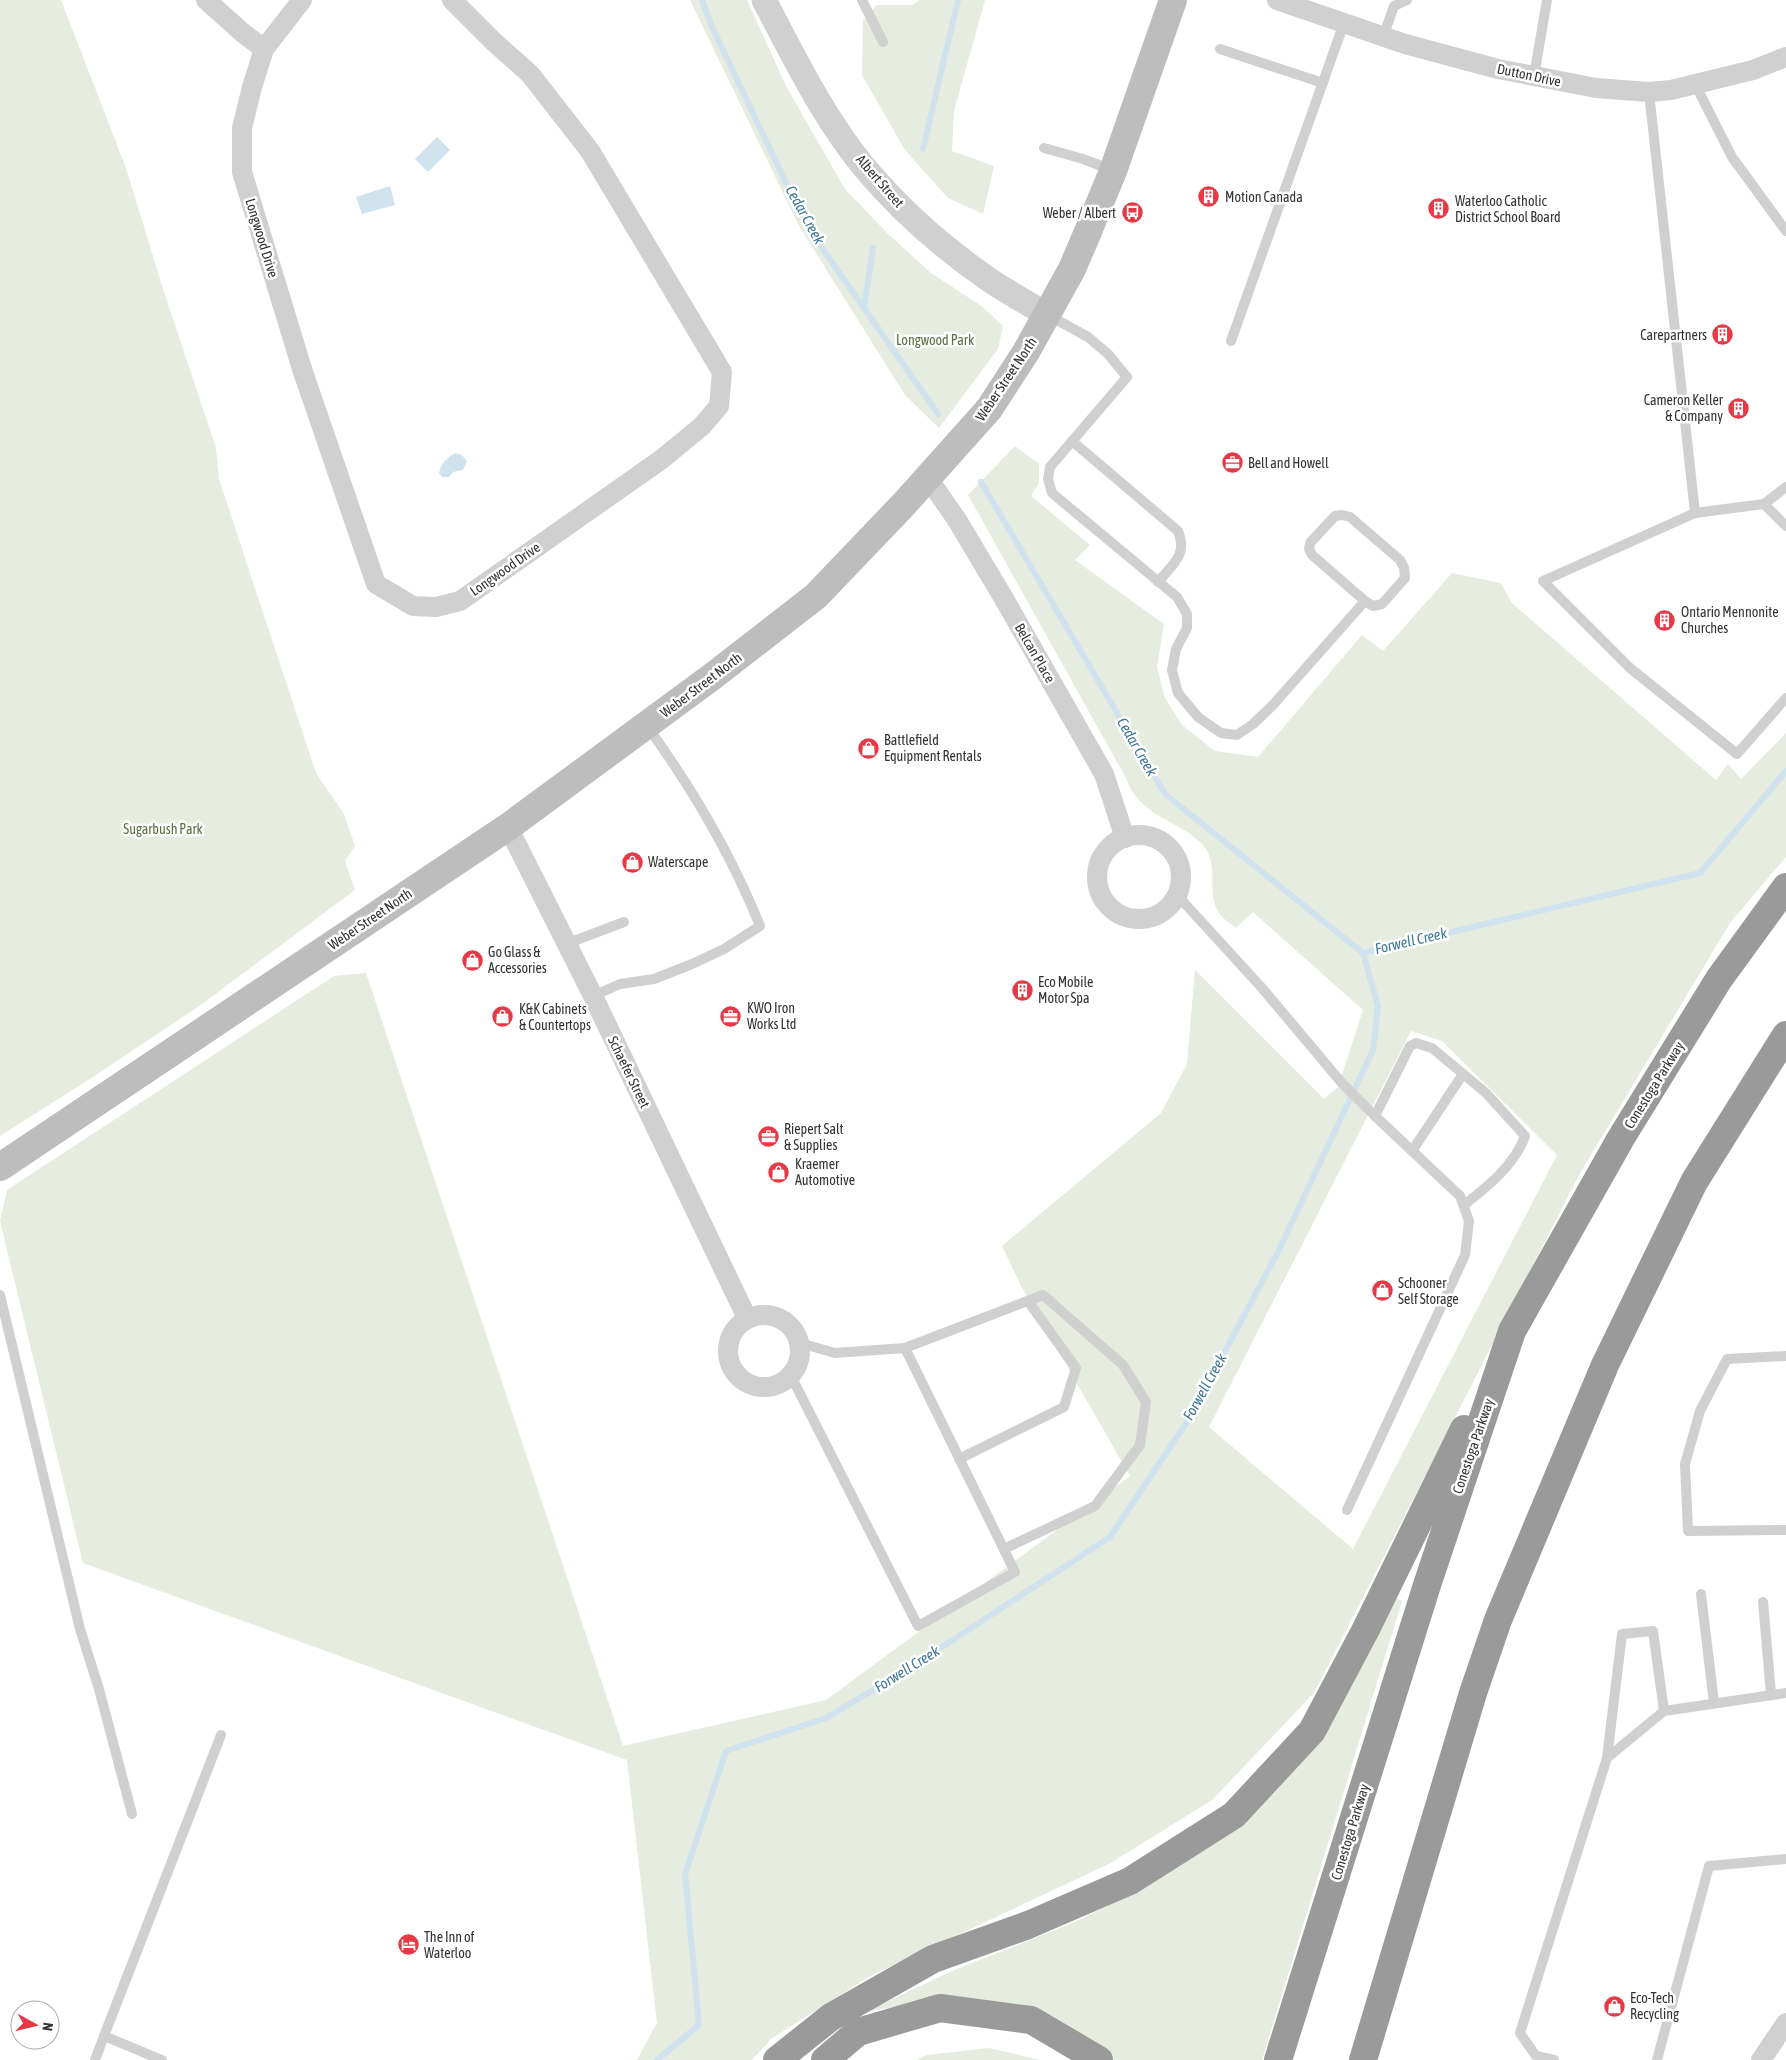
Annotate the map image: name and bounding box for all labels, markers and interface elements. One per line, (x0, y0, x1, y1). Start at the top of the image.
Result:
street label: Dutton Drive (1496, 60, 1562, 90)
street label: Albert Street (853, 152, 907, 210)
water label: Cedar Creek (782, 182, 829, 247)
building icon: Motion Canada (1197, 185, 1221, 209)
place label: Motion Canada (1225, 189, 1303, 205)
place label: Waterloo Catholic District School Board (1455, 193, 1561, 225)
street label: Longwood Drive (242, 196, 282, 280)
building icon: Waterloo Catholic District School Board (1427, 197, 1451, 221)
bus stop icon: Weber / Albert (1120, 201, 1144, 225)
place label: Weber / Albert (1043, 205, 1116, 221)
building icon: Carepartners (1711, 323, 1735, 347)
place label: Carepartners (1640, 327, 1707, 343)
park label: Longwood Park (896, 332, 974, 348)
street label: Weber Street North (972, 334, 1040, 424)
place label: Cameron Keller & Company (1644, 392, 1724, 424)
building icon: Cameron Keller & Company (1727, 396, 1751, 420)
office icon: Bell and Howell (1220, 451, 1244, 475)
place label: Bell and Howell (1248, 455, 1329, 471)
street label: Longwood Drive (467, 539, 543, 599)
place label: Ontario Mennonite Churches (1681, 604, 1779, 636)
building icon: Ontario Mennonite Churches (1653, 608, 1677, 632)
street label: Belcan Place (1012, 621, 1058, 685)
street label: Weber Street North (657, 649, 745, 721)
water label: Cedar Creek (1114, 715, 1161, 779)
place label: Battlefield Equipment Rentals (884, 732, 982, 764)
shop icon: Battlefield Equipment Rentals (856, 736, 880, 760)
park label: Sugarbush Park (123, 821, 203, 837)
shop icon: Waterscape (620, 850, 644, 874)
place label: Waterscape (648, 854, 708, 870)
street label: Weber Street North (325, 885, 415, 953)
water label: Forwell Creek (1373, 924, 1449, 957)
place label: Go Glass & Accessories (488, 944, 547, 976)
shop icon: Go Glass & Accessories (460, 948, 484, 972)
place label: Eco Mobile Motor Spa (1038, 974, 1093, 1006)
building icon: Eco Mobile Motor Spa (1010, 978, 1034, 1002)
place label: KWO Iron Works Ltd (747, 1000, 796, 1032)
place label: K&K Cabinets & Countertops (519, 1001, 591, 1033)
office icon: KWO Iron Works Ltd (719, 1004, 743, 1028)
shop icon: K&K Cabinets & Countertops (491, 1005, 515, 1029)
street label: Schaefer Street (605, 1034, 653, 1110)
street label: Conestoga Parkway (1621, 1038, 1687, 1131)
place label: Riepert Salt & Supplies (784, 1121, 844, 1153)
office icon: Riepert Salt & Supplies (756, 1125, 780, 1149)
place label: Kraemer Automotive (795, 1156, 855, 1188)
shop icon: Kraemer Automotive (767, 1160, 791, 1184)
place label: Schooner Self Storage (1398, 1275, 1459, 1307)
shop icon: Schooner Self Storage (1370, 1279, 1394, 1303)
water label: Forwell Creek (1179, 1350, 1230, 1423)
street label: Conestoga Parkway (1449, 1396, 1497, 1496)
water label: Forwell Creek (871, 1642, 943, 1695)
street label: Conestoga Parkway (1328, 1782, 1372, 1882)
place label: The Inn of Waterloo (424, 1929, 475, 1961)
hotel icon: The Inn of Waterloo (396, 1933, 420, 1957)
place label: Eco-Tech Recycling (1630, 1990, 1679, 2022)
shop icon: Eco-Tech Recycling (1602, 1994, 1626, 2018)
north arrow (10, 2000, 60, 2050)
text: N (39, 2022, 56, 2032)

